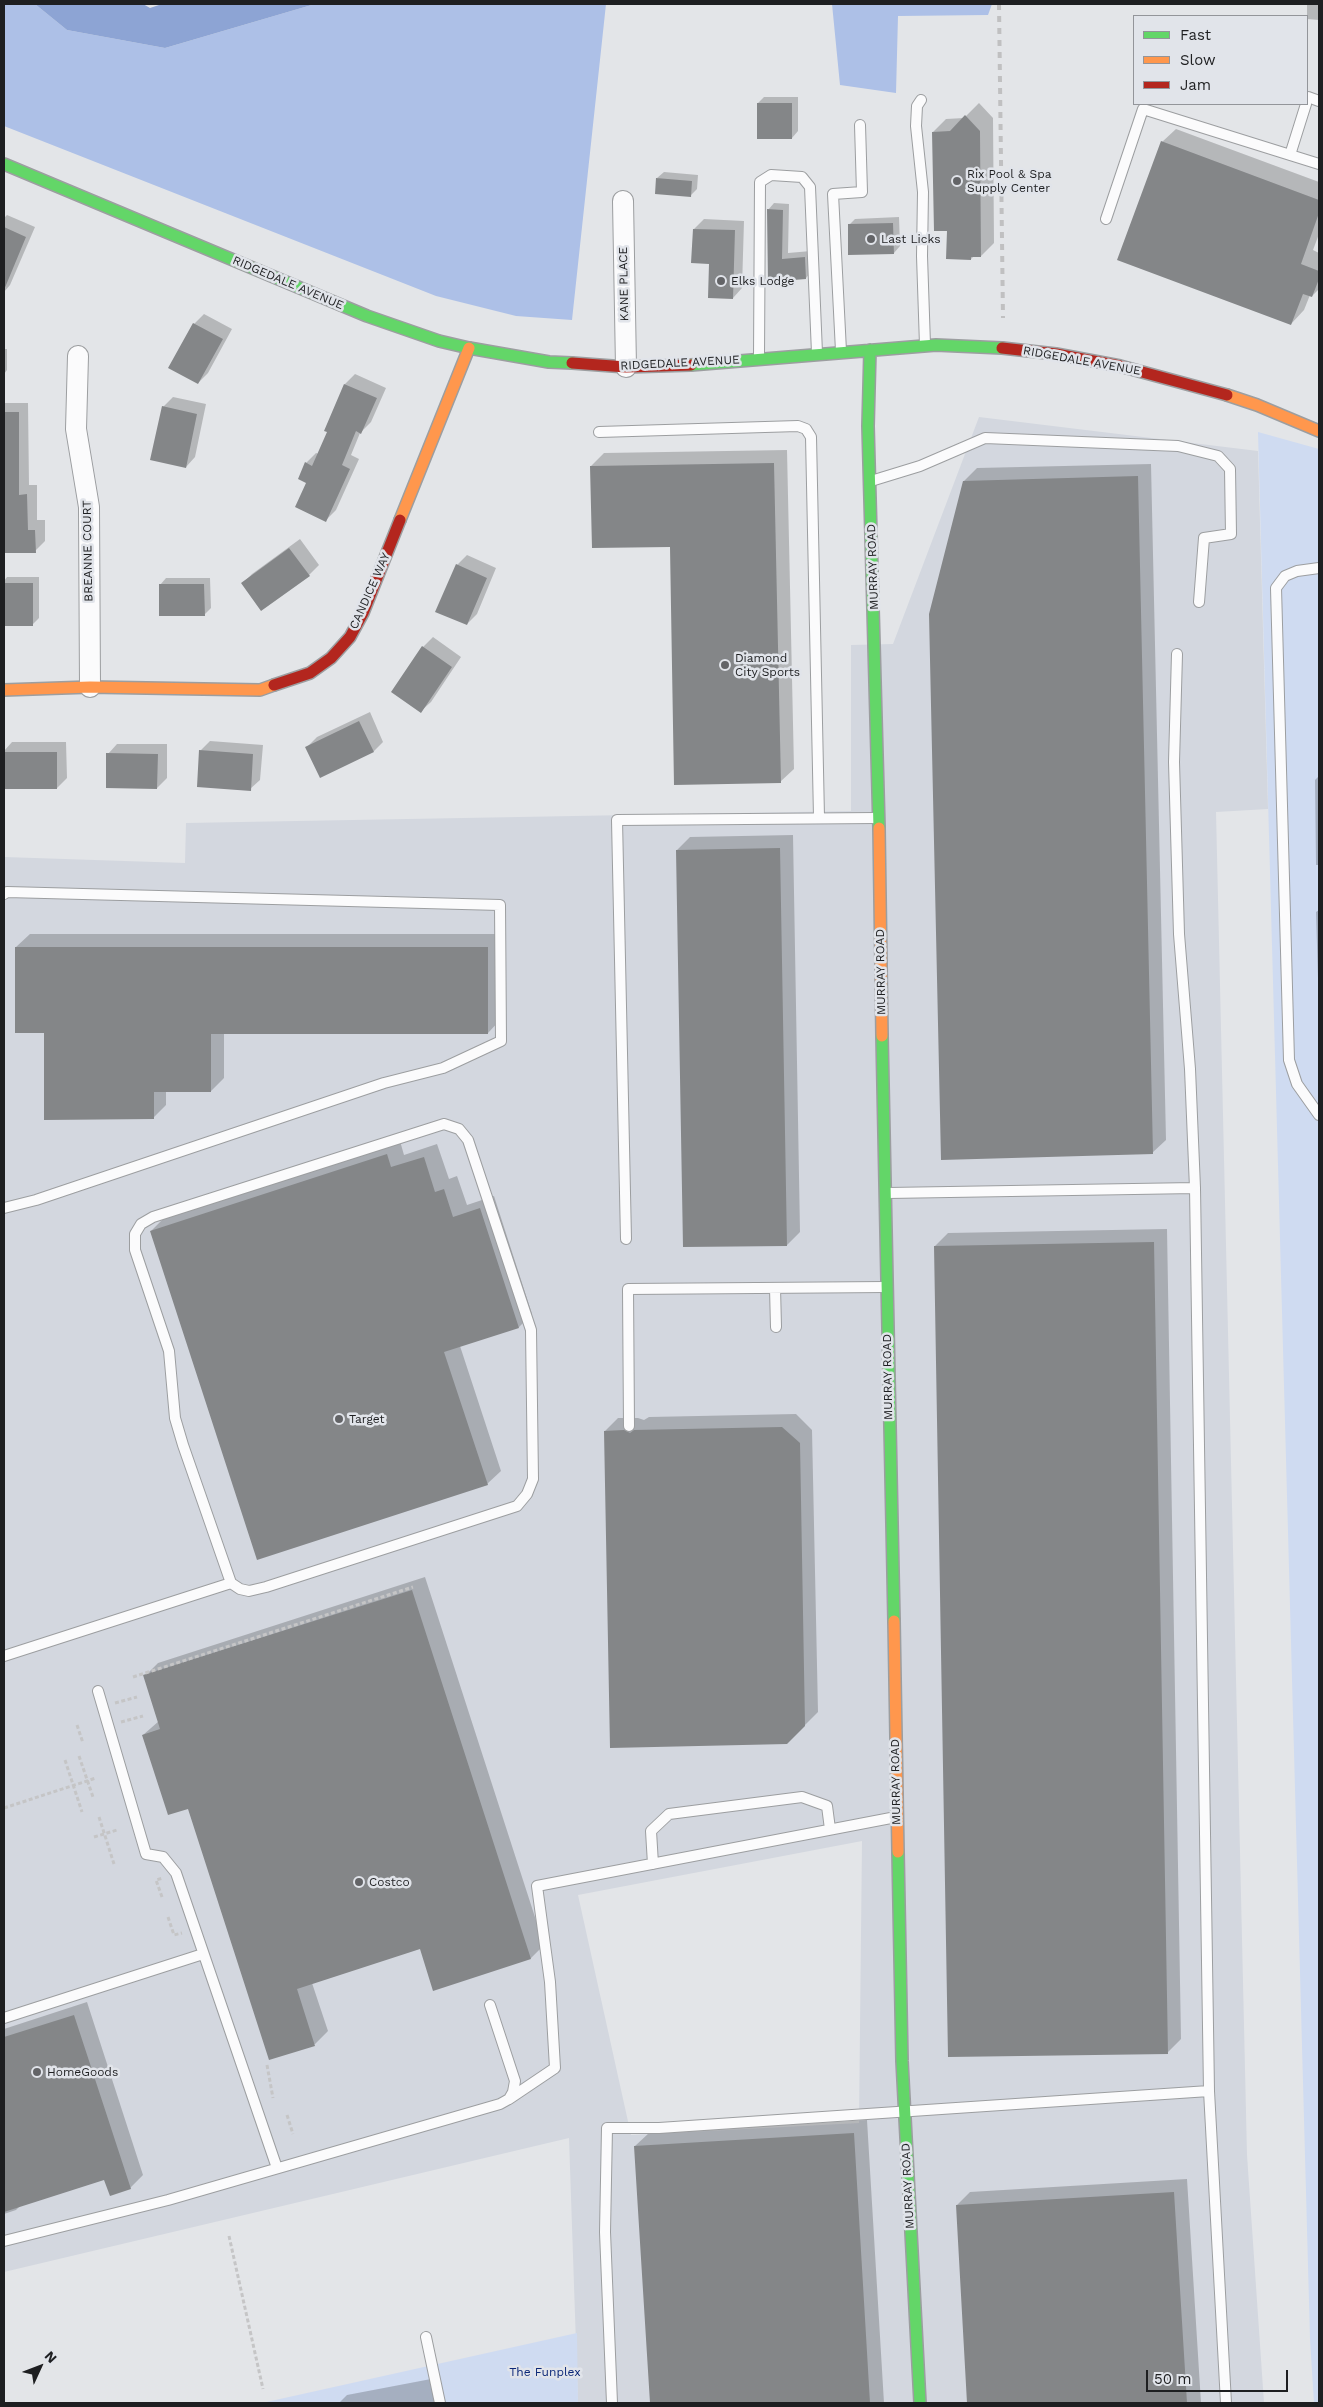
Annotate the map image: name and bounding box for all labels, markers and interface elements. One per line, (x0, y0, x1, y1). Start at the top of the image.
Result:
legend (1133, 15, 1308, 105)
text: Fast (1180, 26, 1211, 44)
text: Slow (1180, 51, 1216, 69)
text: Jam (1180, 76, 1211, 94)
place label: Rix Pool & Spa Supply Center (967, 167, 1051, 195)
marker: Rix Pool & Spa Supply Center (951, 175, 963, 187)
place label: Last Licks (881, 232, 940, 246)
marker: Last Licks (865, 233, 877, 245)
street label: KANE PLACE (616, 247, 632, 321)
street label: RIDGEDALE AVENUE (230, 253, 346, 313)
place label: Elks Lodge (731, 274, 794, 288)
marker: Elks Lodge (715, 275, 727, 287)
street label: RIDGEDALE AVENUE (1022, 344, 1142, 378)
street label: RIDGEDALE AVENUE (620, 353, 740, 373)
street label: BREANNE COURT (80, 500, 96, 602)
street label: MURRAY ROAD (864, 524, 882, 610)
street label: CANDICE WAY (347, 551, 393, 631)
place label: Diamond City Sports (735, 651, 800, 679)
marker: Diamond City Sports (719, 659, 731, 671)
street label: MURRAY ROAD (873, 929, 889, 1015)
street label: MURRAY ROAD (880, 1334, 896, 1420)
place label: Target (349, 1412, 385, 1426)
marker: Target (333, 1413, 345, 1425)
street label: MURRAY ROAD (888, 1739, 904, 1825)
place label: Costco (369, 1875, 410, 1889)
marker: Costco (353, 1876, 365, 1888)
place label: HomeGoods (47, 2065, 118, 2079)
marker: HomeGoods (31, 2066, 43, 2078)
street label: MURRAY ROAD (899, 2143, 917, 2229)
north arrow (15, 2342, 65, 2392)
text: N (42, 2348, 60, 2366)
scale bar (1148, 2360, 1290, 2392)
park label: The Funplex (509, 2365, 581, 2379)
text: 50 m (1154, 2370, 1191, 2388)

